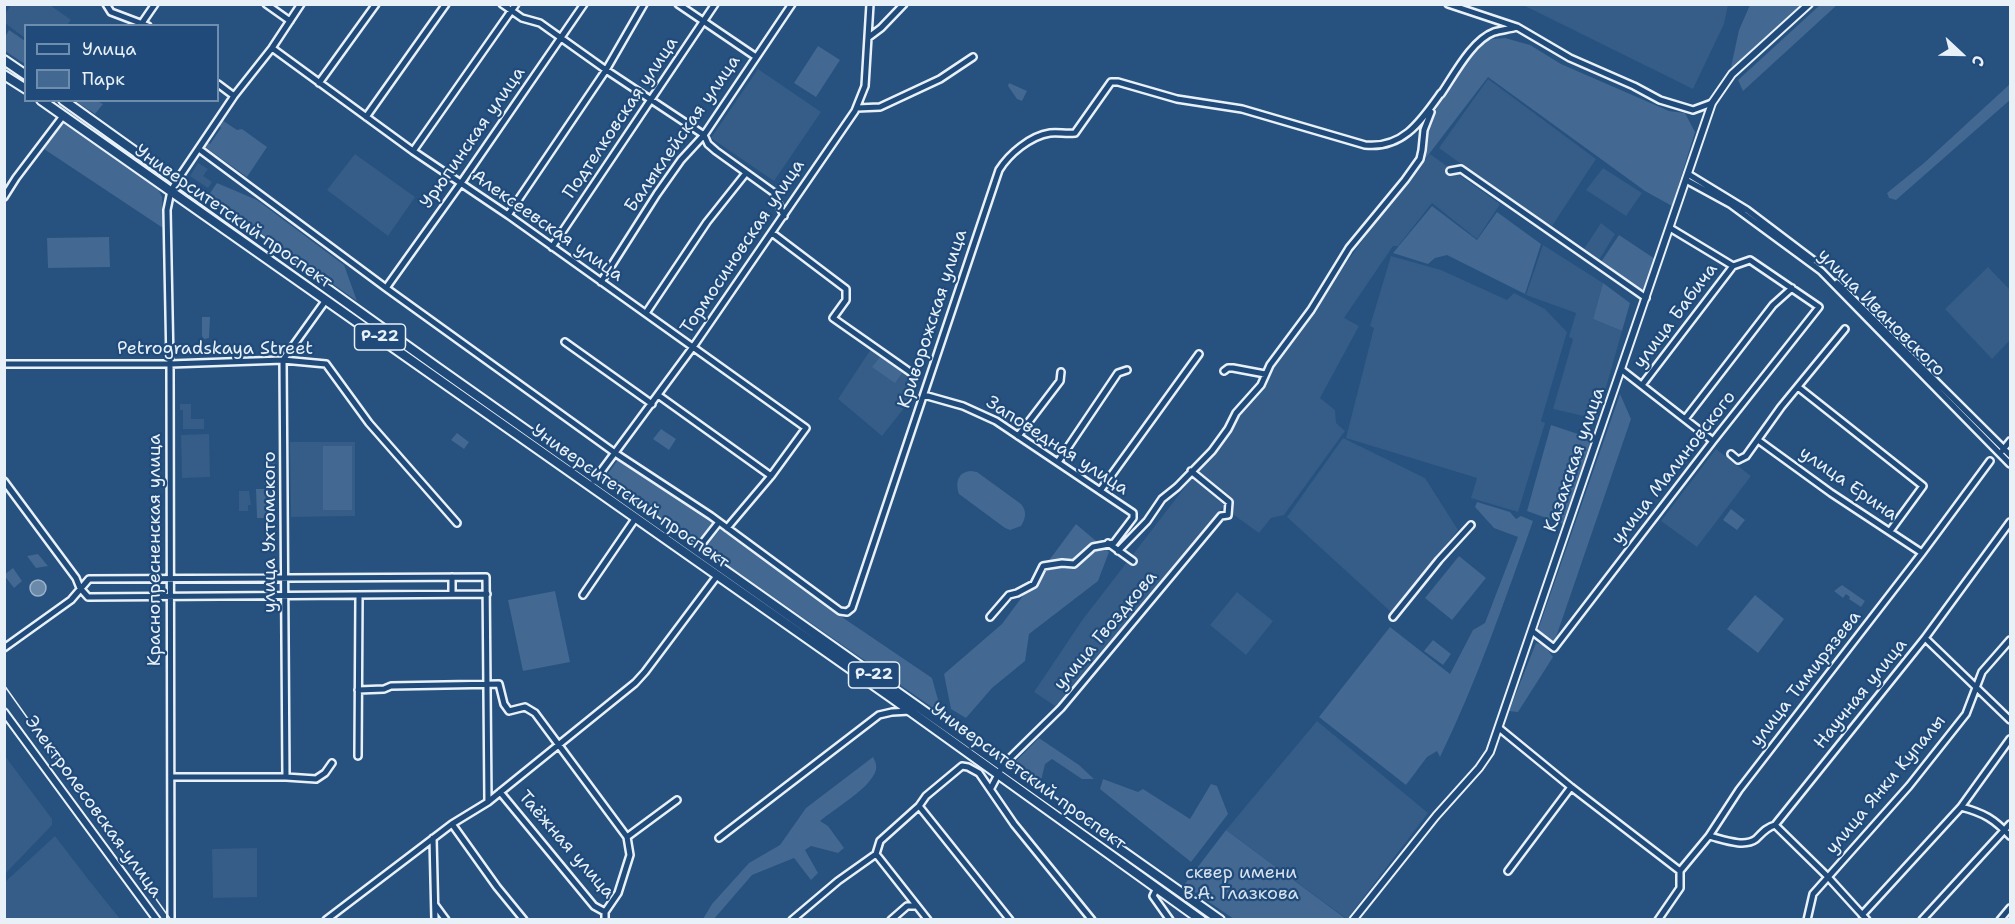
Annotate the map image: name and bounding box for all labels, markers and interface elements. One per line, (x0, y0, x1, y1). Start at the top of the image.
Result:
legend (24, 24, 219, 102)
north arrow (1931, 24, 1991, 84)
street label: Подтелковская улица (559, 33, 683, 203)
text: Улица (82, 37, 136, 61)
street label: Балыклейская улица (621, 51, 745, 217)
text: С (1967, 52, 1990, 69)
street label: Урюпинская улица (416, 63, 530, 213)
text: Парк (82, 67, 125, 91)
street label: Университетский проспект (130, 140, 336, 294)
street label: Тормосиновская улица (676, 156, 810, 338)
street label: Алексеевская улица (467, 165, 627, 287)
street label: Криворожская улица (894, 227, 972, 411)
street label: улица Ивановского (1813, 245, 1949, 381)
street label: улица Бабича (1629, 259, 1723, 373)
road number: Р-22 (354, 324, 406, 350)
street label: Petrogradskaya Street (117, 338, 313, 360)
street label: Казахская улица (1540, 385, 1610, 535)
street label: улица Малиновского (1607, 387, 1741, 549)
street label: Заповедная улица (982, 392, 1132, 500)
street label: Университетский проспект (527, 420, 733, 574)
street label: Краснопресненская улица (144, 434, 166, 666)
street label: улица Ерина (1795, 442, 1901, 526)
street label: улица Ухтомского (259, 451, 281, 613)
street label: улица Гвоздкова (1050, 567, 1162, 695)
street label: улица Тимирязева (1746, 607, 1866, 751)
street label: Научная улица (1810, 635, 1912, 753)
road number: Р-22 (848, 662, 900, 688)
street label: Университетский проспект (926, 699, 1130, 855)
street label: улица Янки Купалы (1822, 711, 1950, 859)
street label: Электролесовская улица (20, 712, 166, 902)
street label: Таёжная улица (513, 787, 619, 903)
park label: сквер имени В.А. Глазкова (1183, 862, 1299, 904)

